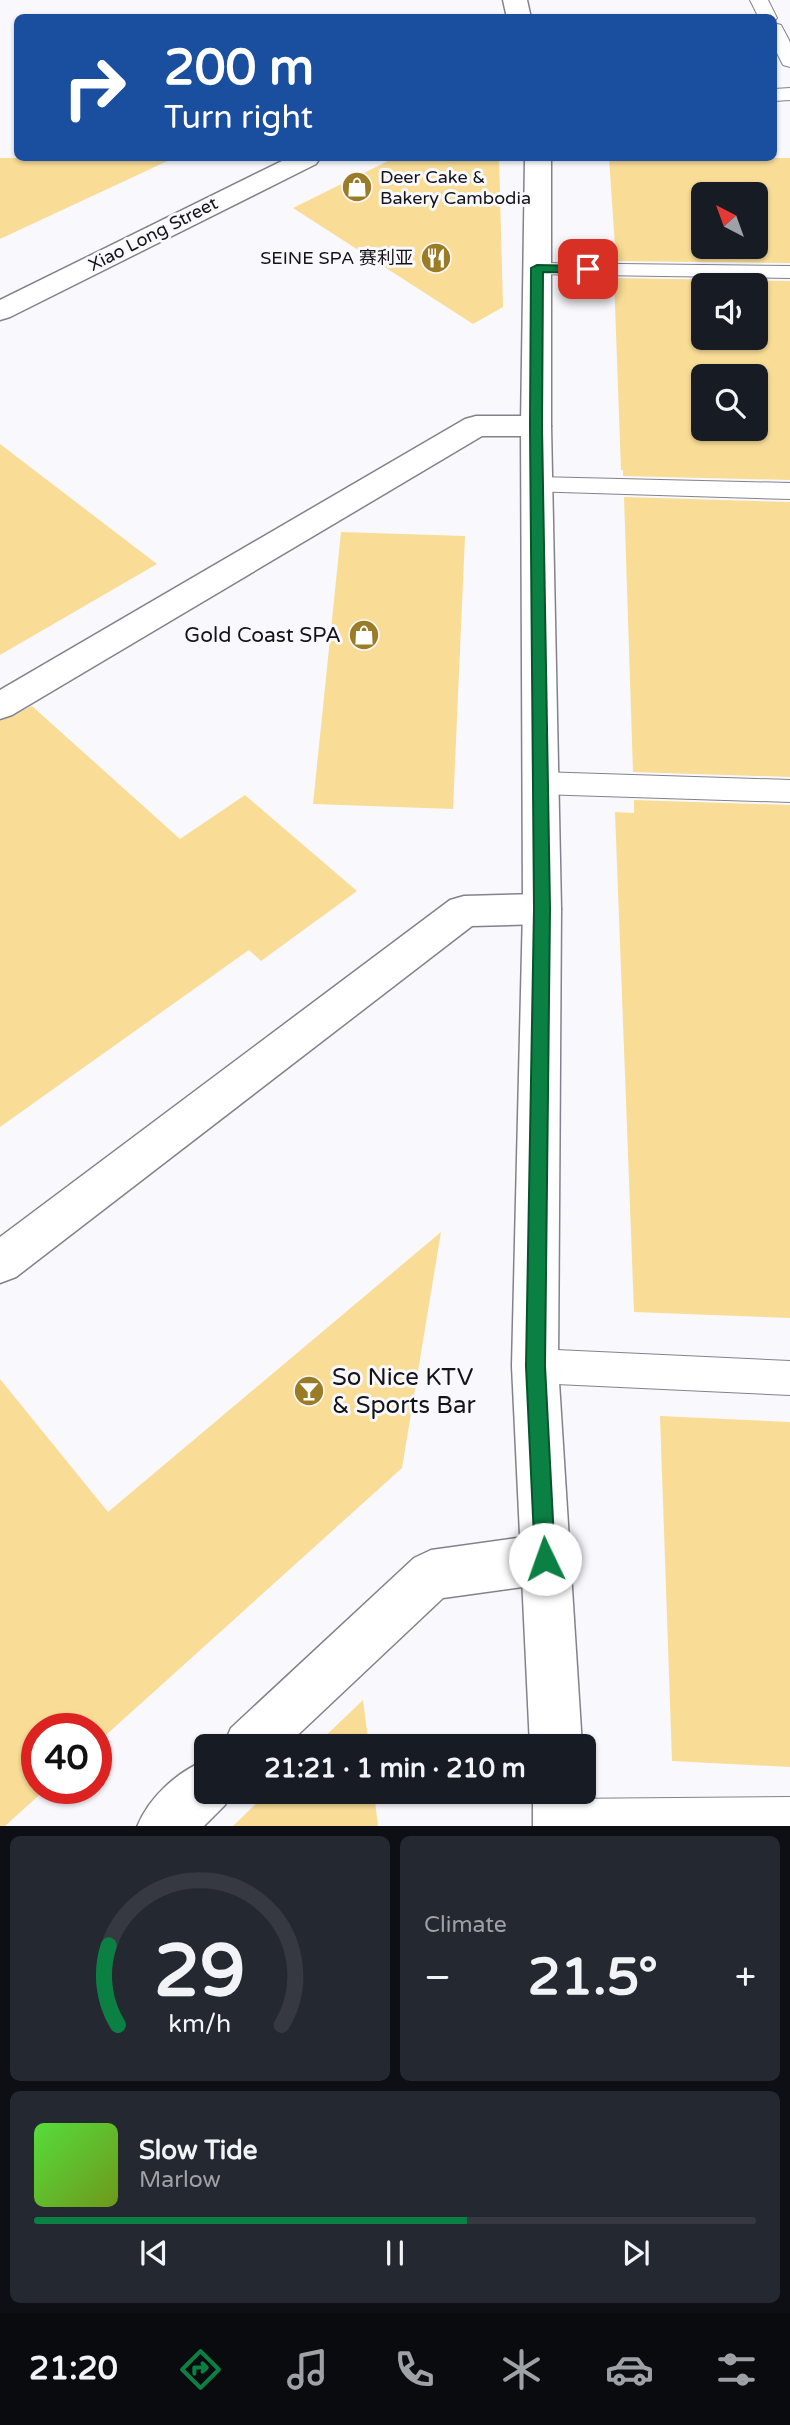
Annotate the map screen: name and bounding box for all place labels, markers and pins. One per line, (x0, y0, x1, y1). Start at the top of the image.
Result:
place label: Deer Cake & Bakery Cambodia (380, 166, 531, 209)
shop icon: Deer Cake & Bakery Cambodia (340, 170, 374, 204)
pin (558, 239, 618, 299)
restaurant icon: SEINE SPA 赛利亚 (419, 241, 453, 275)
place label: SEINE SPA 赛利亚 (260, 247, 413, 269)
shop icon: Gold Coast SPA (347, 618, 381, 652)
place label: Gold Coast SPA (184, 623, 341, 648)
place label: So Nice KTV & Sports Bar (332, 1363, 476, 1420)
bar icon: So Nice KTV & Sports Bar (292, 1374, 326, 1408)

